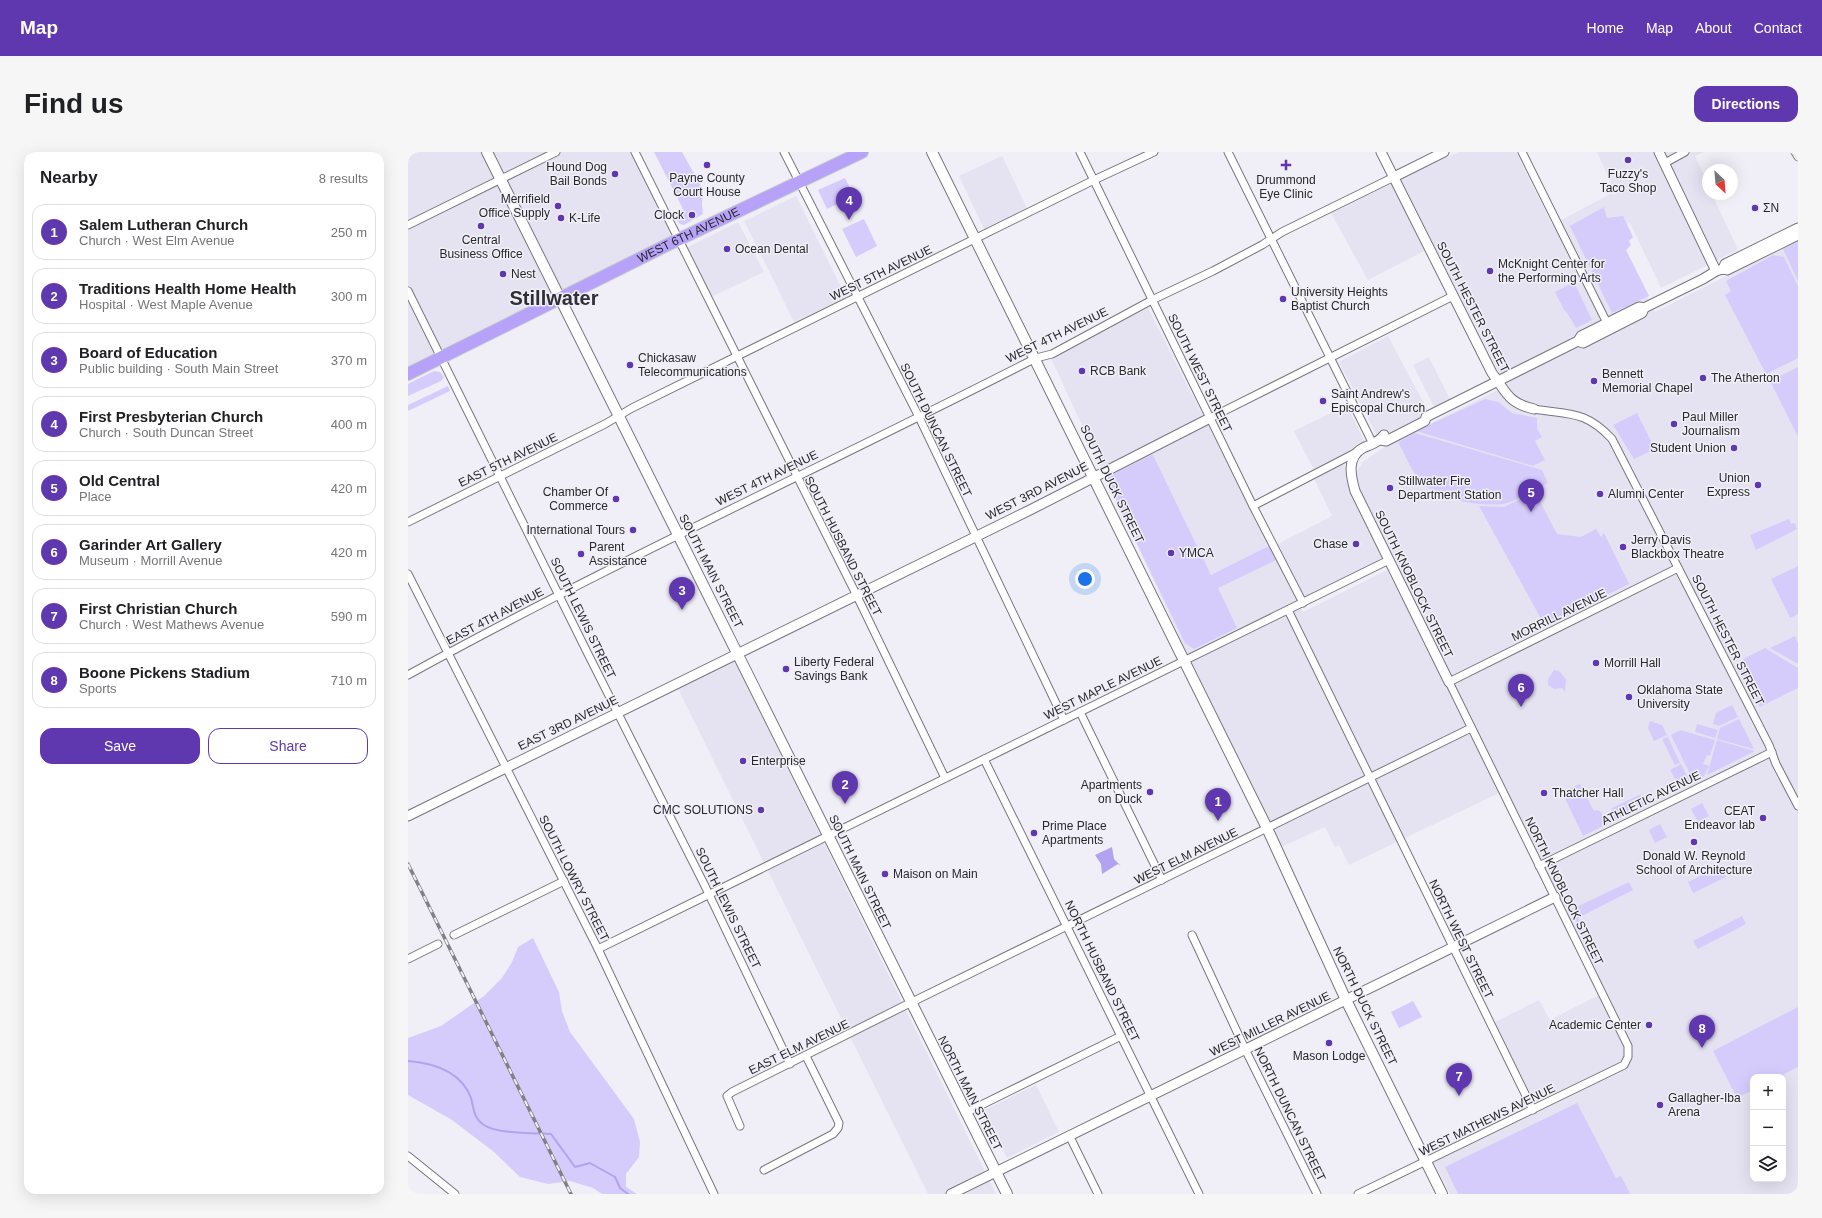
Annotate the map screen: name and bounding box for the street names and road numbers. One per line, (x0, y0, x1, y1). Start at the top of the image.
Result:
street label: WEST 6TH AVENUE (635, 204, 742, 266)
street label: SOUTH HESTER STREET (1434, 239, 1512, 375)
street label: WEST 5TH AVENUE (828, 242, 934, 304)
street label: WEST 4TH AVENUE (1004, 304, 1110, 366)
street label: SOUTH WEST STREET (1165, 311, 1235, 435)
street label: SOUTH DUNCAN STREET (897, 361, 975, 500)
street label: SOUTH DUCK STREET (1077, 423, 1147, 546)
street label: EAST 5TH AVENUE (456, 430, 560, 490)
street label: WEST 4TH AVENUE (714, 447, 820, 509)
street label: WEST 3RD AVENUE (984, 459, 1090, 523)
street label: SOUTH HUSBAND STREET (802, 474, 885, 619)
street label: SOUTH KNOBLOCK STREET (1372, 508, 1456, 661)
street label: SOUTH MAIN STREET (676, 512, 746, 631)
street label: SOUTH LEWIS STREET (547, 555, 619, 682)
street label: SOUTH HESTER STREET (1689, 572, 1767, 708)
street label: EAST 4TH AVENUE (444, 584, 546, 648)
street label: MORRILL AVENUE (1509, 586, 1609, 644)
street label: WEST MAPLE AVENUE (1042, 653, 1164, 723)
street label: EAST 3RD AVENUE (516, 693, 620, 753)
street label: ATHLETIC AVENUE (1599, 768, 1703, 828)
street label: SOUTH MAIN STREET (826, 812, 894, 932)
street label: SOUTH LOWRY STREET (536, 813, 612, 944)
street label: NORTH KNOBLOCK STREET (1522, 815, 1606, 968)
street label: WEST ELM AVENUE (1132, 825, 1240, 887)
street label: SOUTH LEWIS STREET (692, 845, 764, 972)
street label: NORTH WEST STREET (1426, 877, 1496, 1001)
street label: NORTH HUSBAND STREET (1062, 898, 1143, 1044)
street label: NORTH DUCK STREET (1330, 944, 1400, 1068)
street label: WEST MILLER AVENUE (1207, 989, 1333, 1059)
street label: EAST ELM AVENUE (746, 1017, 852, 1077)
street label: NORTH MAIN STREET (935, 1033, 1005, 1153)
street label: NORTH DUNCAN STREET (1251, 1045, 1329, 1184)
street label: WEST MATHEWS AVENUE (1417, 1081, 1557, 1159)

